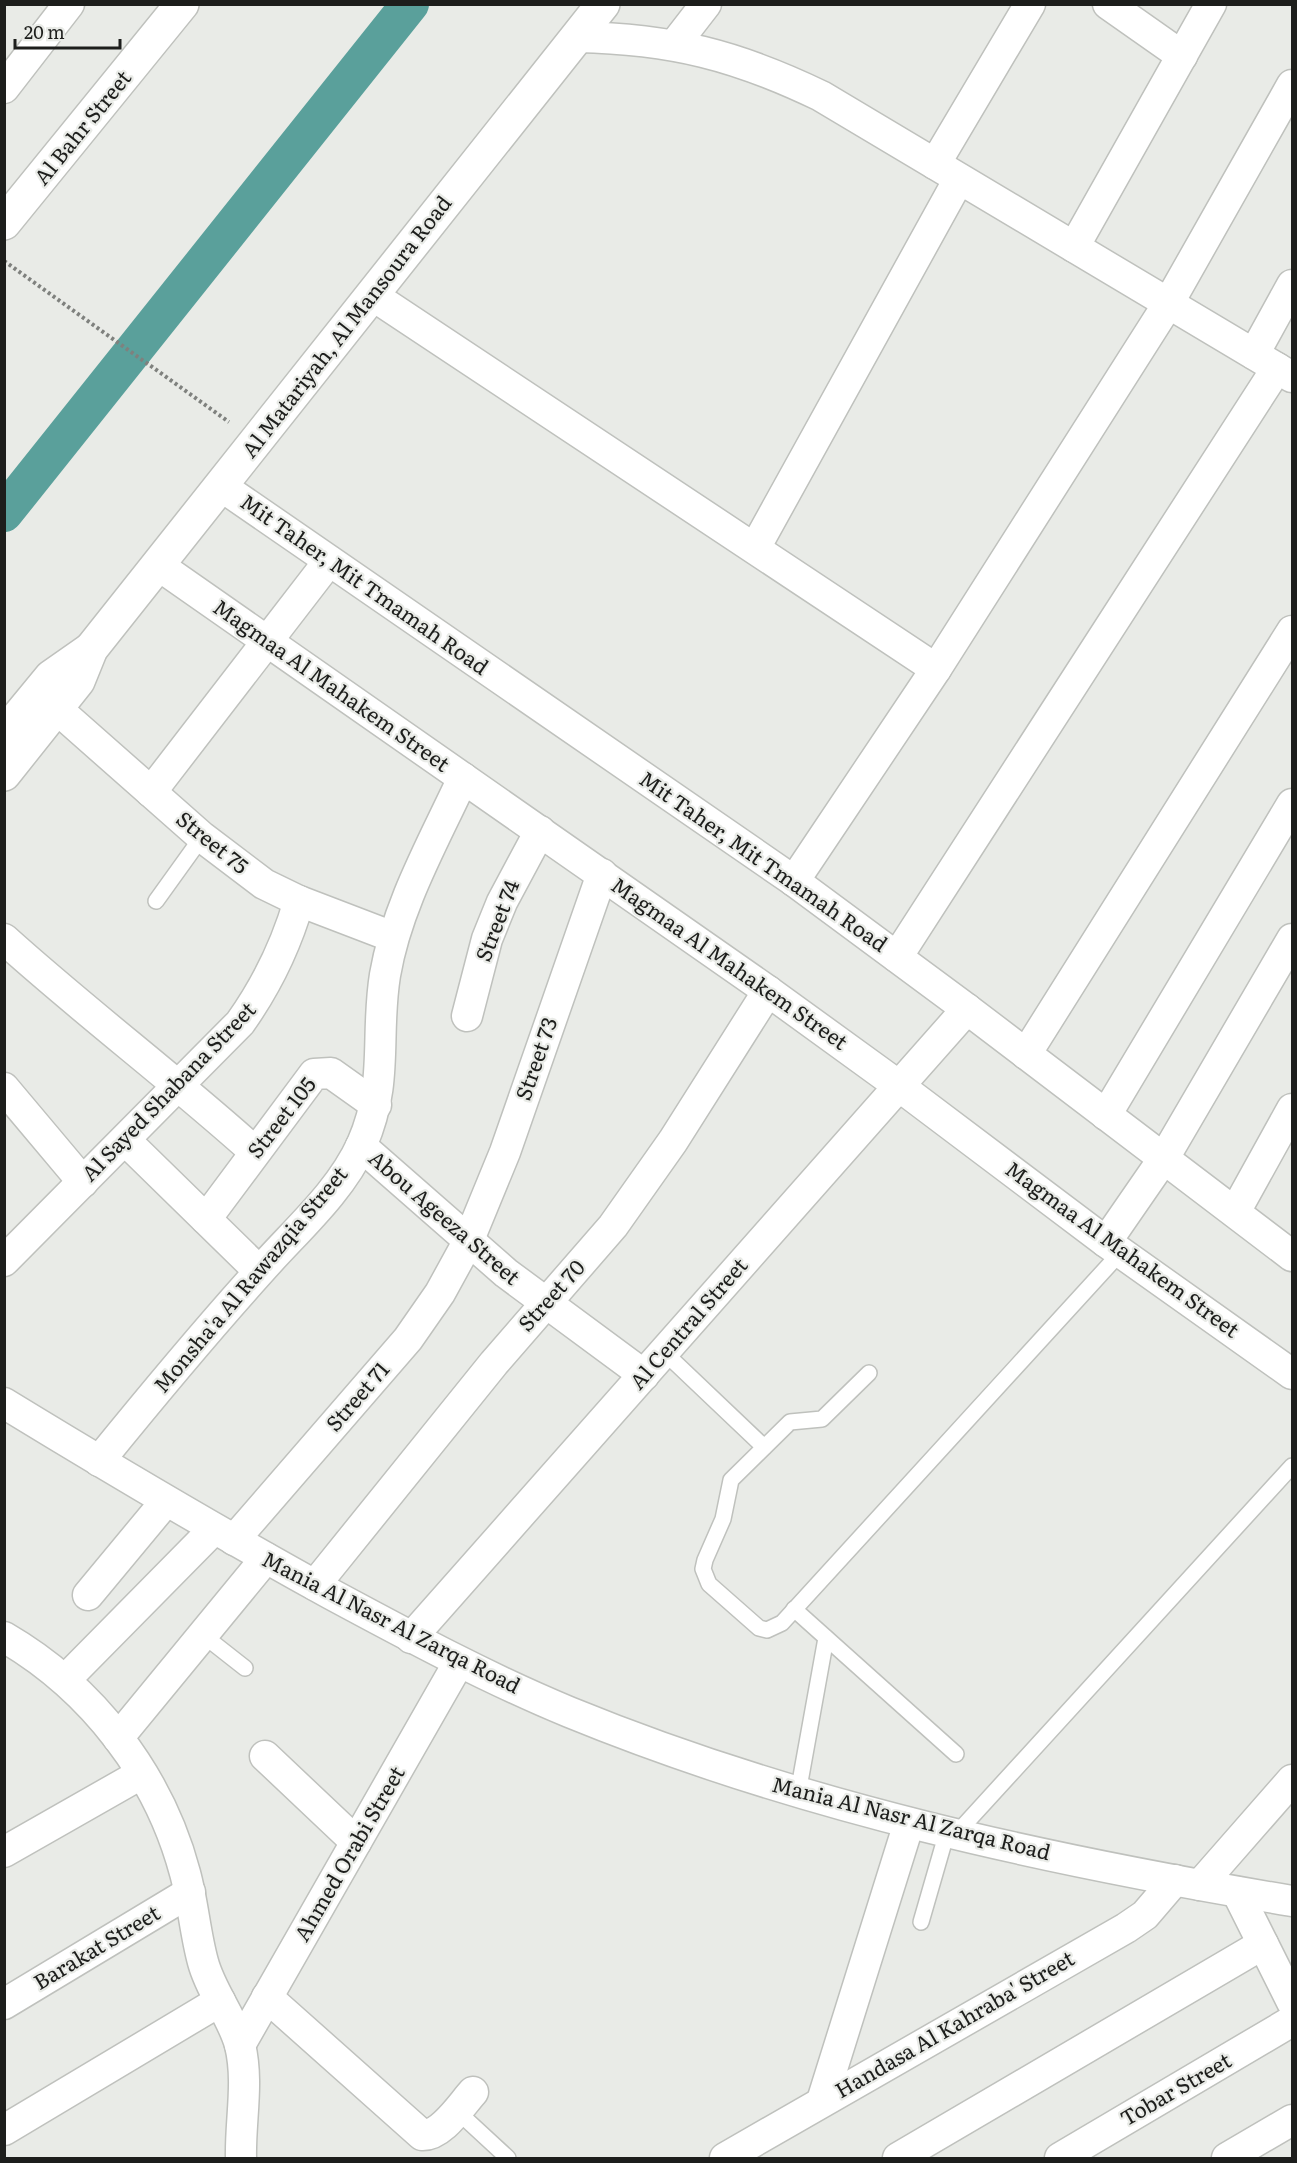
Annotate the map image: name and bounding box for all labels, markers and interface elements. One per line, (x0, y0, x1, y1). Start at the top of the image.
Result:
scale bar (15, 12, 120, 50)
text: 20 m (24, 18, 65, 45)
street label: Al Bahr Street (25, 62, 137, 190)
street label: Al Matariyah, Al Mansoura Road (233, 188, 457, 463)
street label: Mit Taher, Mit Tmamah Road (235, 485, 496, 681)
street label: Magmaa Al Mahakem Street (208, 590, 458, 778)
street label: Mit Taher, Mit Tmamah Road (634, 762, 895, 958)
street label: Street 75 (171, 802, 256, 880)
street label: Magmaa Al Mahakem Street (606, 868, 856, 1056)
street label: Street 74 (466, 874, 526, 965)
street label: Al Sayed Shabana Street (73, 993, 262, 1187)
street label: Street 73 (506, 1012, 563, 1104)
street label: Street 105 (238, 1069, 322, 1164)
street label: Abou Ageeza Street (363, 1142, 529, 1291)
street label: Magmaa Al Mahakem Street (1000, 1152, 1247, 1344)
street label: Monsha'a Al Rawazqia Street (145, 1158, 354, 1398)
street label: Al Central Street (621, 1249, 754, 1395)
street label: Street 70 (509, 1252, 591, 1337)
street label: Street 71 (317, 1353, 395, 1437)
street label: Mania Al Nasr Al Zarqa Road (258, 1542, 527, 1700)
street label: Ahmed Orabi Street (285, 1759, 411, 1946)
street label: Mania Al Nasr Al Zarqa Road (769, 1767, 1054, 1866)
street label: Barakat Street (27, 1896, 165, 1996)
street label: Handasa Al Kahraba' Street (828, 1941, 1080, 2104)
street label: Tobar Street (1113, 2043, 1237, 2132)

